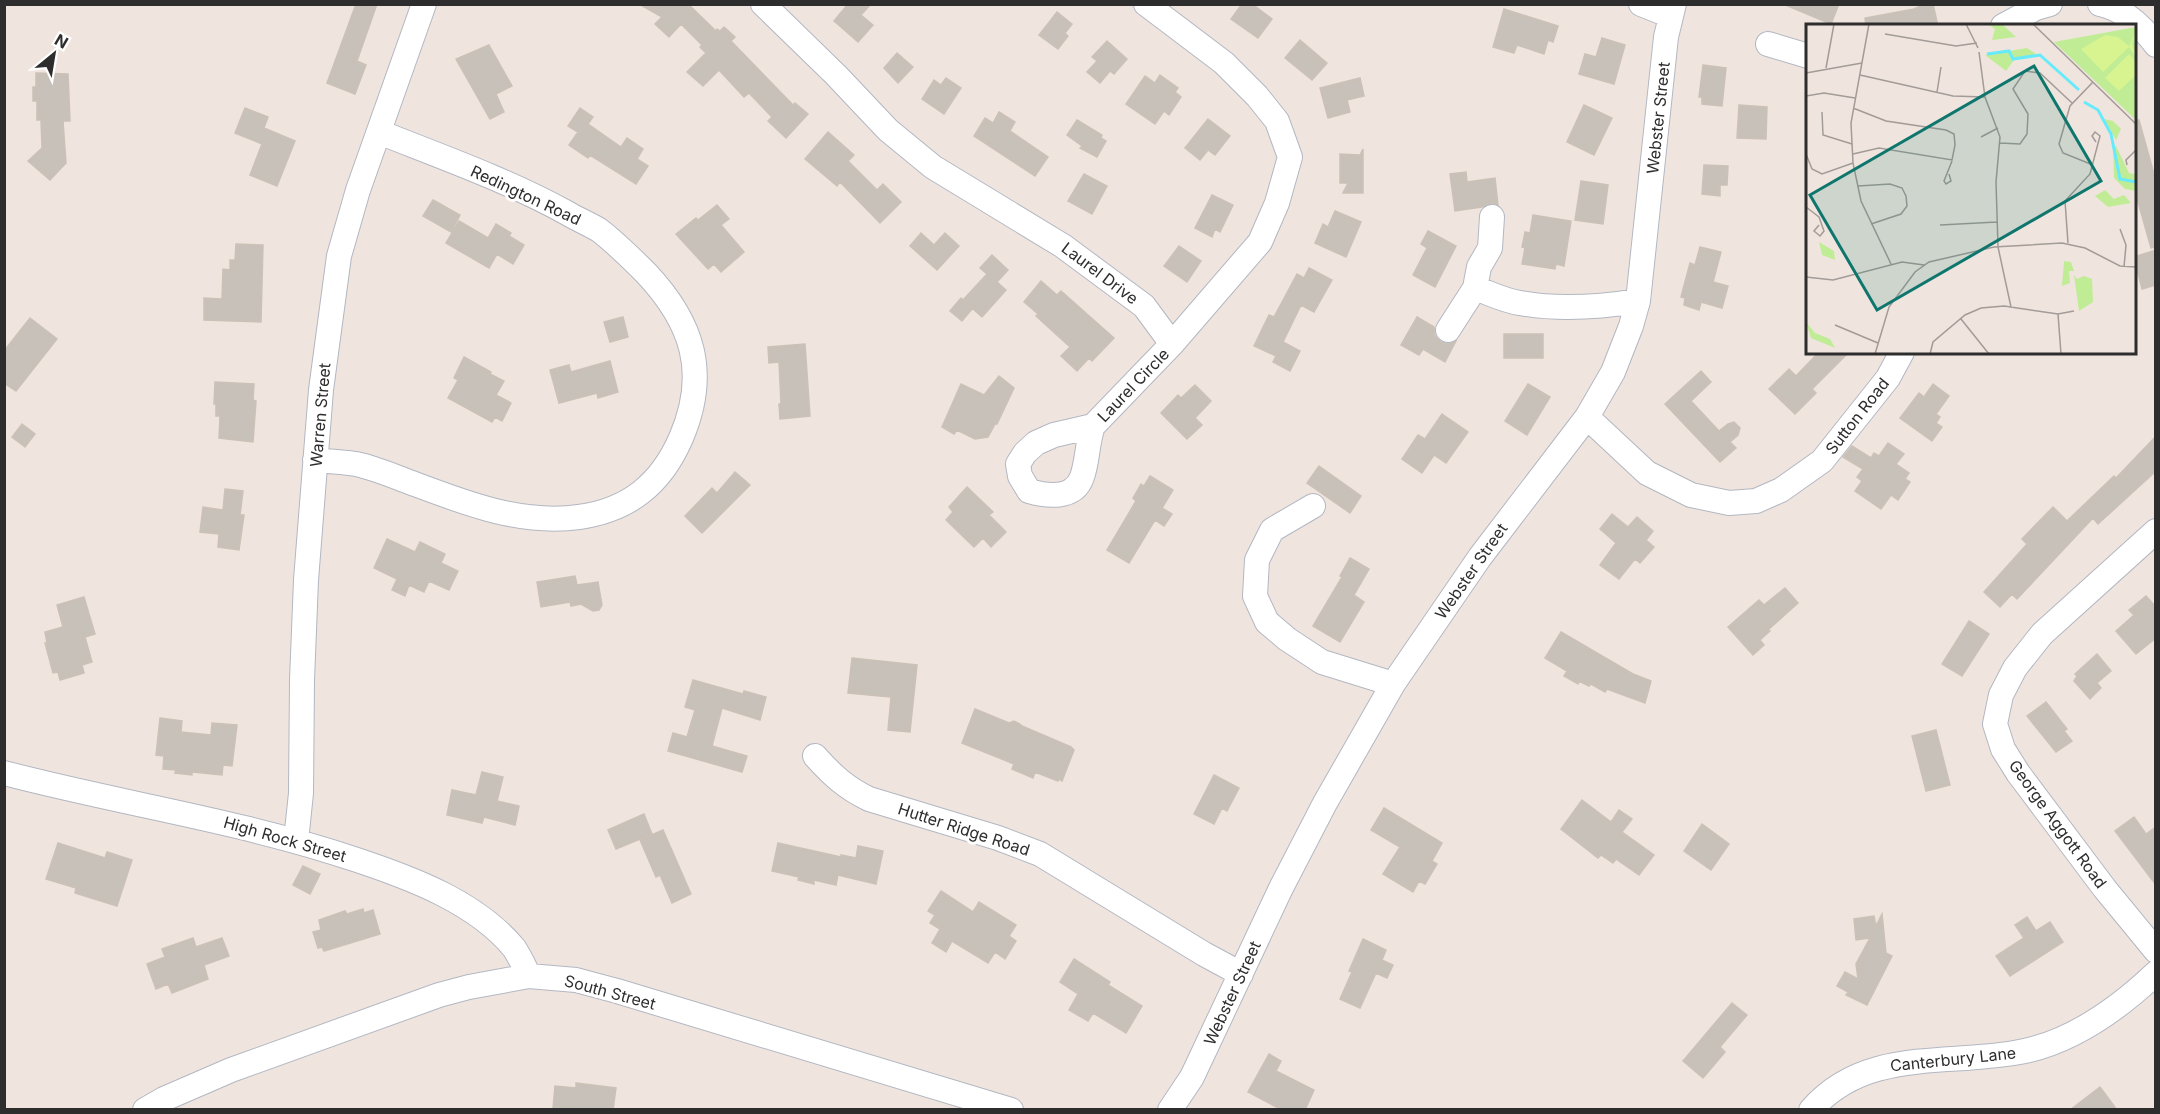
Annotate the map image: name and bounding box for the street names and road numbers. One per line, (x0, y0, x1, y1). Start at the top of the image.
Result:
street label: Webster Street (1642, 61, 1674, 175)
street label: Redington Road (468, 161, 584, 229)
street label: Laurel Drive (1058, 238, 1142, 308)
street label: Laurel Circle (1093, 344, 1173, 426)
street label: Warren Street (305, 362, 335, 468)
street label: Sutton Road (1821, 374, 1893, 458)
street label: Webster Street (1431, 519, 1511, 623)
street label: George Aggott Road (2005, 756, 2111, 892)
street label: Hutter Ridge Road (896, 798, 1032, 860)
street label: High Rock Street (221, 812, 349, 866)
street label: Webster Street (1199, 938, 1265, 1048)
street label: South Street (562, 970, 658, 1014)
street label: Canterbury Lane (1889, 1042, 2017, 1076)

